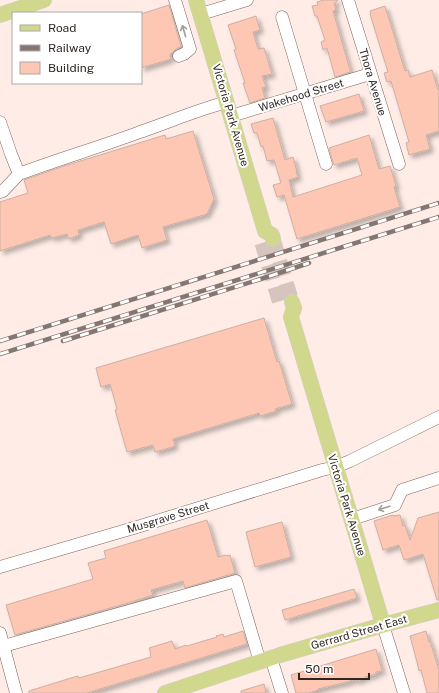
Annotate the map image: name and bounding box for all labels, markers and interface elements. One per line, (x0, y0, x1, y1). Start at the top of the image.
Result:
legend (12, 12, 142, 84)
text: Road (48, 21, 76, 35)
one-way arrow (180, 25, 187, 38)
text: Railway (48, 41, 92, 55)
street label: Thora Avenue (357, 47, 389, 117)
text: Building (48, 61, 94, 75)
street label: Victoria Park Avenue (211, 62, 251, 168)
street label: Wakehood Street (257, 76, 345, 114)
street label: Victoria Park Avenue (326, 453, 368, 557)
street label: Musgrave Street (126, 499, 210, 535)
one-way arrow (377, 505, 390, 512)
street label: Gerrard Street East (310, 613, 408, 651)
scale bar (299, 655, 369, 681)
text: 50 m (305, 662, 333, 676)

